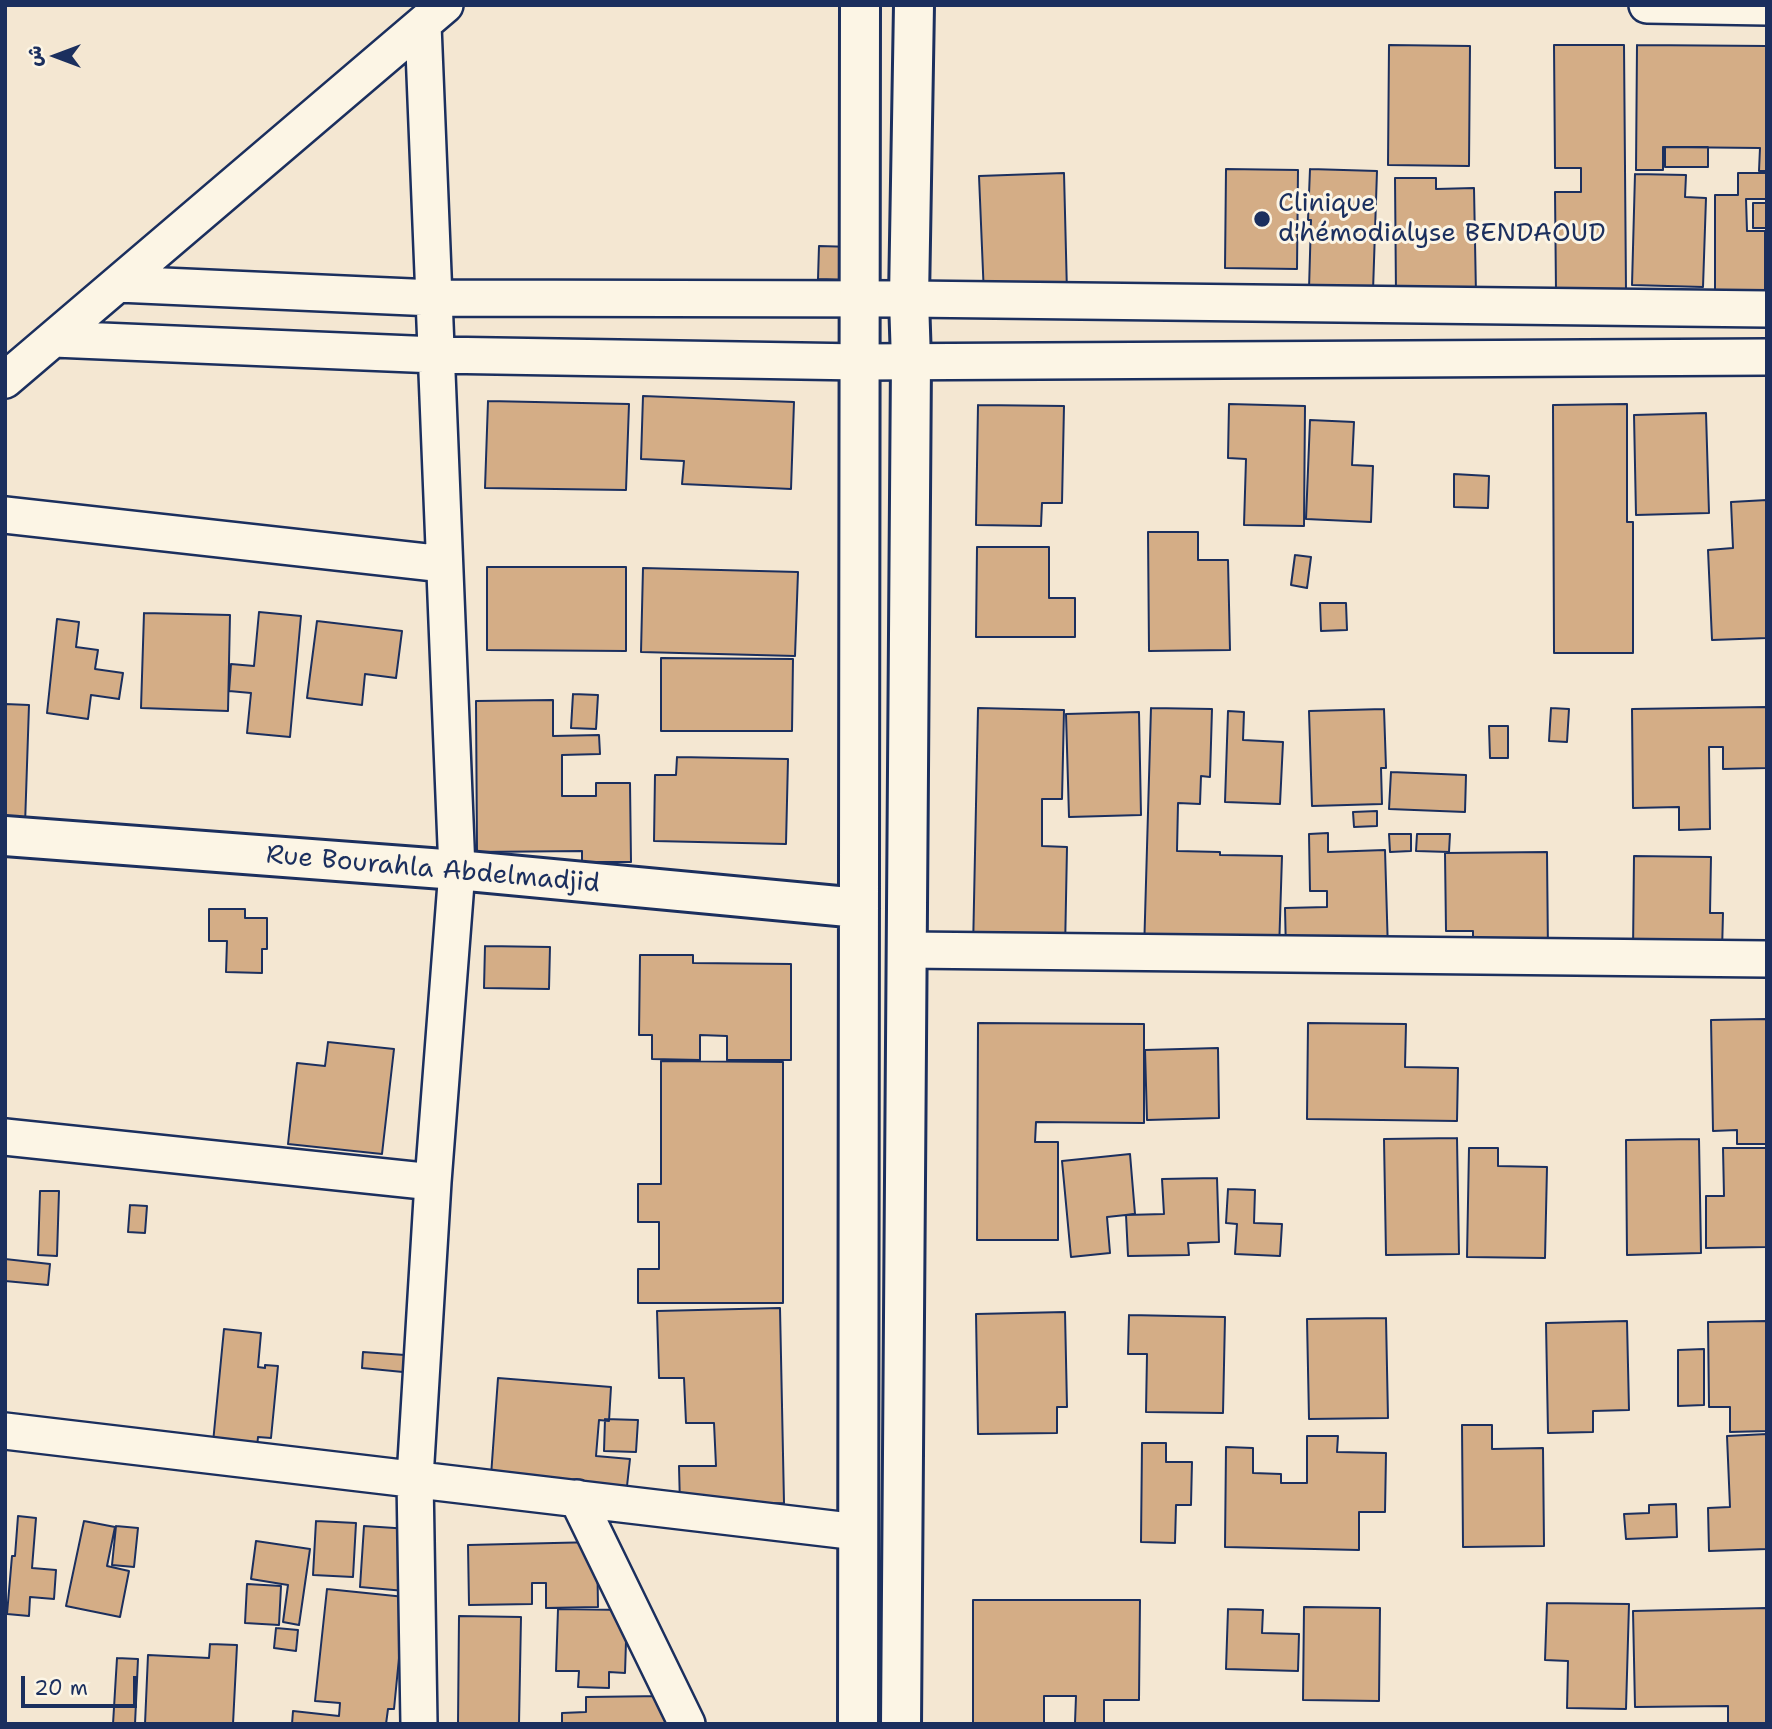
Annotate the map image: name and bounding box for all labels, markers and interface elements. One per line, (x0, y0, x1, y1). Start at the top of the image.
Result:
north arrow (21, 21, 91, 91)
text: ش (22, 46, 47, 66)
place label: Clinique d'hémodialyse BENDAOUD (1278, 188, 1606, 249)
marker: Clinique d'hémodialyse BENDAOUD (1252, 209, 1272, 229)
street label: Rue Bourahla Abdelmadjid (265, 840, 601, 900)
scale bar (24, 1662, 140, 1706)
text: 20 m (34, 1674, 88, 1702)

